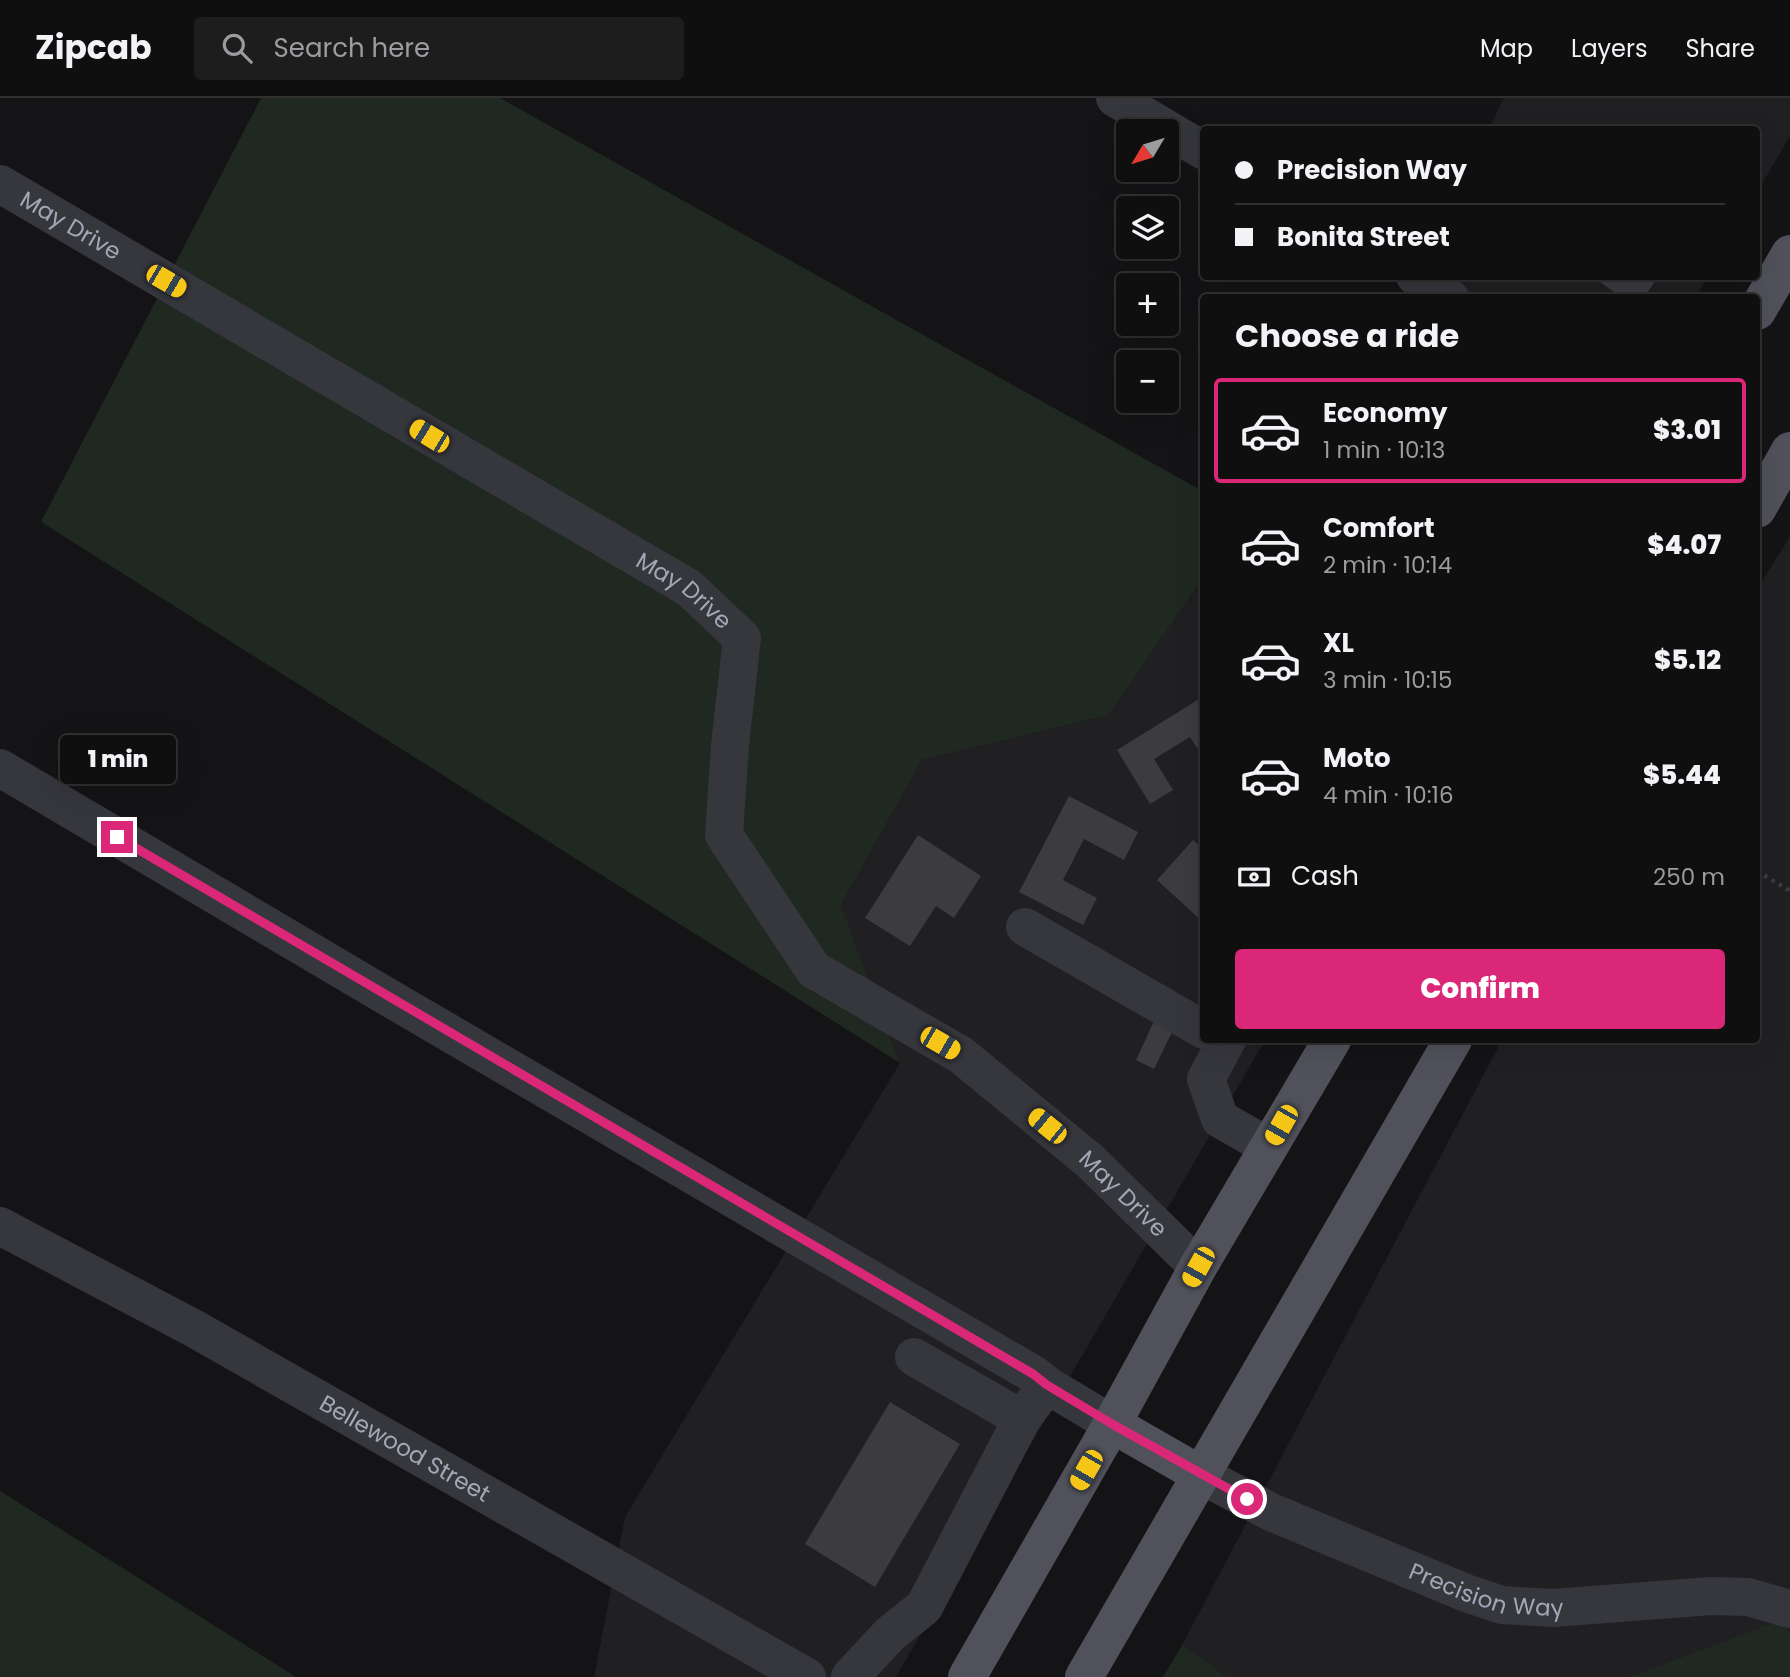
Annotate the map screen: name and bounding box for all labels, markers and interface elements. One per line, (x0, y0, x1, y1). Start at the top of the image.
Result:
search box (194, 17, 684, 80)
text: Zipcab (35, 24, 152, 71)
icon: search (218, 29, 256, 67)
text: Search here (274, 30, 430, 66)
text: Map (1480, 32, 1533, 65)
text: Layers (1571, 32, 1647, 65)
text: Share (1685, 32, 1755, 65)
north arrow (1116, 119, 1180, 182)
map controls (1116, 119, 1179, 413)
text: Precision Way (1277, 152, 1467, 188)
street label: May Drive (14, 183, 127, 268)
button: layers (1116, 196, 1179, 259)
text: Bonita Street (1277, 219, 1450, 255)
car (143, 261, 190, 301)
button: + (1116, 273, 1179, 336)
text: Choose a ride (1235, 313, 1459, 358)
button: − (1116, 350, 1179, 413)
text: Economy (1323, 395, 1447, 431)
icon: car (1239, 399, 1302, 462)
text: $3.01 (1653, 412, 1721, 448)
car (406, 416, 453, 456)
text: 1 min · 10:13 (1323, 434, 1445, 466)
text: Comfort (1323, 510, 1435, 546)
icon: car (1239, 514, 1302, 577)
text: $4.07 (1647, 527, 1721, 563)
street label: May Drive (630, 544, 739, 636)
text: 2 min · 10:14 (1323, 549, 1452, 581)
text: XL (1323, 625, 1354, 661)
icon: car (1239, 629, 1302, 692)
text: $5.12 (1654, 642, 1721, 678)
text: 3 min · 10:15 (1323, 664, 1452, 696)
callout: 1 min (59, 736, 175, 784)
text: Moto (1323, 740, 1391, 776)
text: 1 min (88, 743, 148, 775)
icon: car (1239, 744, 1302, 807)
text: $5.44 (1643, 757, 1721, 793)
text: 4 min · 10:16 (1323, 779, 1454, 811)
route end (101, 821, 133, 853)
icon: cash (1235, 858, 1273, 896)
text: Cash (1291, 858, 1359, 894)
text: 250 m (1653, 861, 1725, 893)
button: Confirm (1235, 949, 1725, 1029)
car (917, 1023, 964, 1063)
car (1262, 1102, 1301, 1148)
car (1025, 1105, 1070, 1147)
street label: May Drive (1072, 1143, 1174, 1244)
car (1179, 1244, 1218, 1290)
street label: Bellewood Street (314, 1387, 496, 1510)
car (1067, 1447, 1106, 1493)
route start (1231, 1483, 1263, 1515)
street label: Precision Way (1404, 1555, 1565, 1624)

